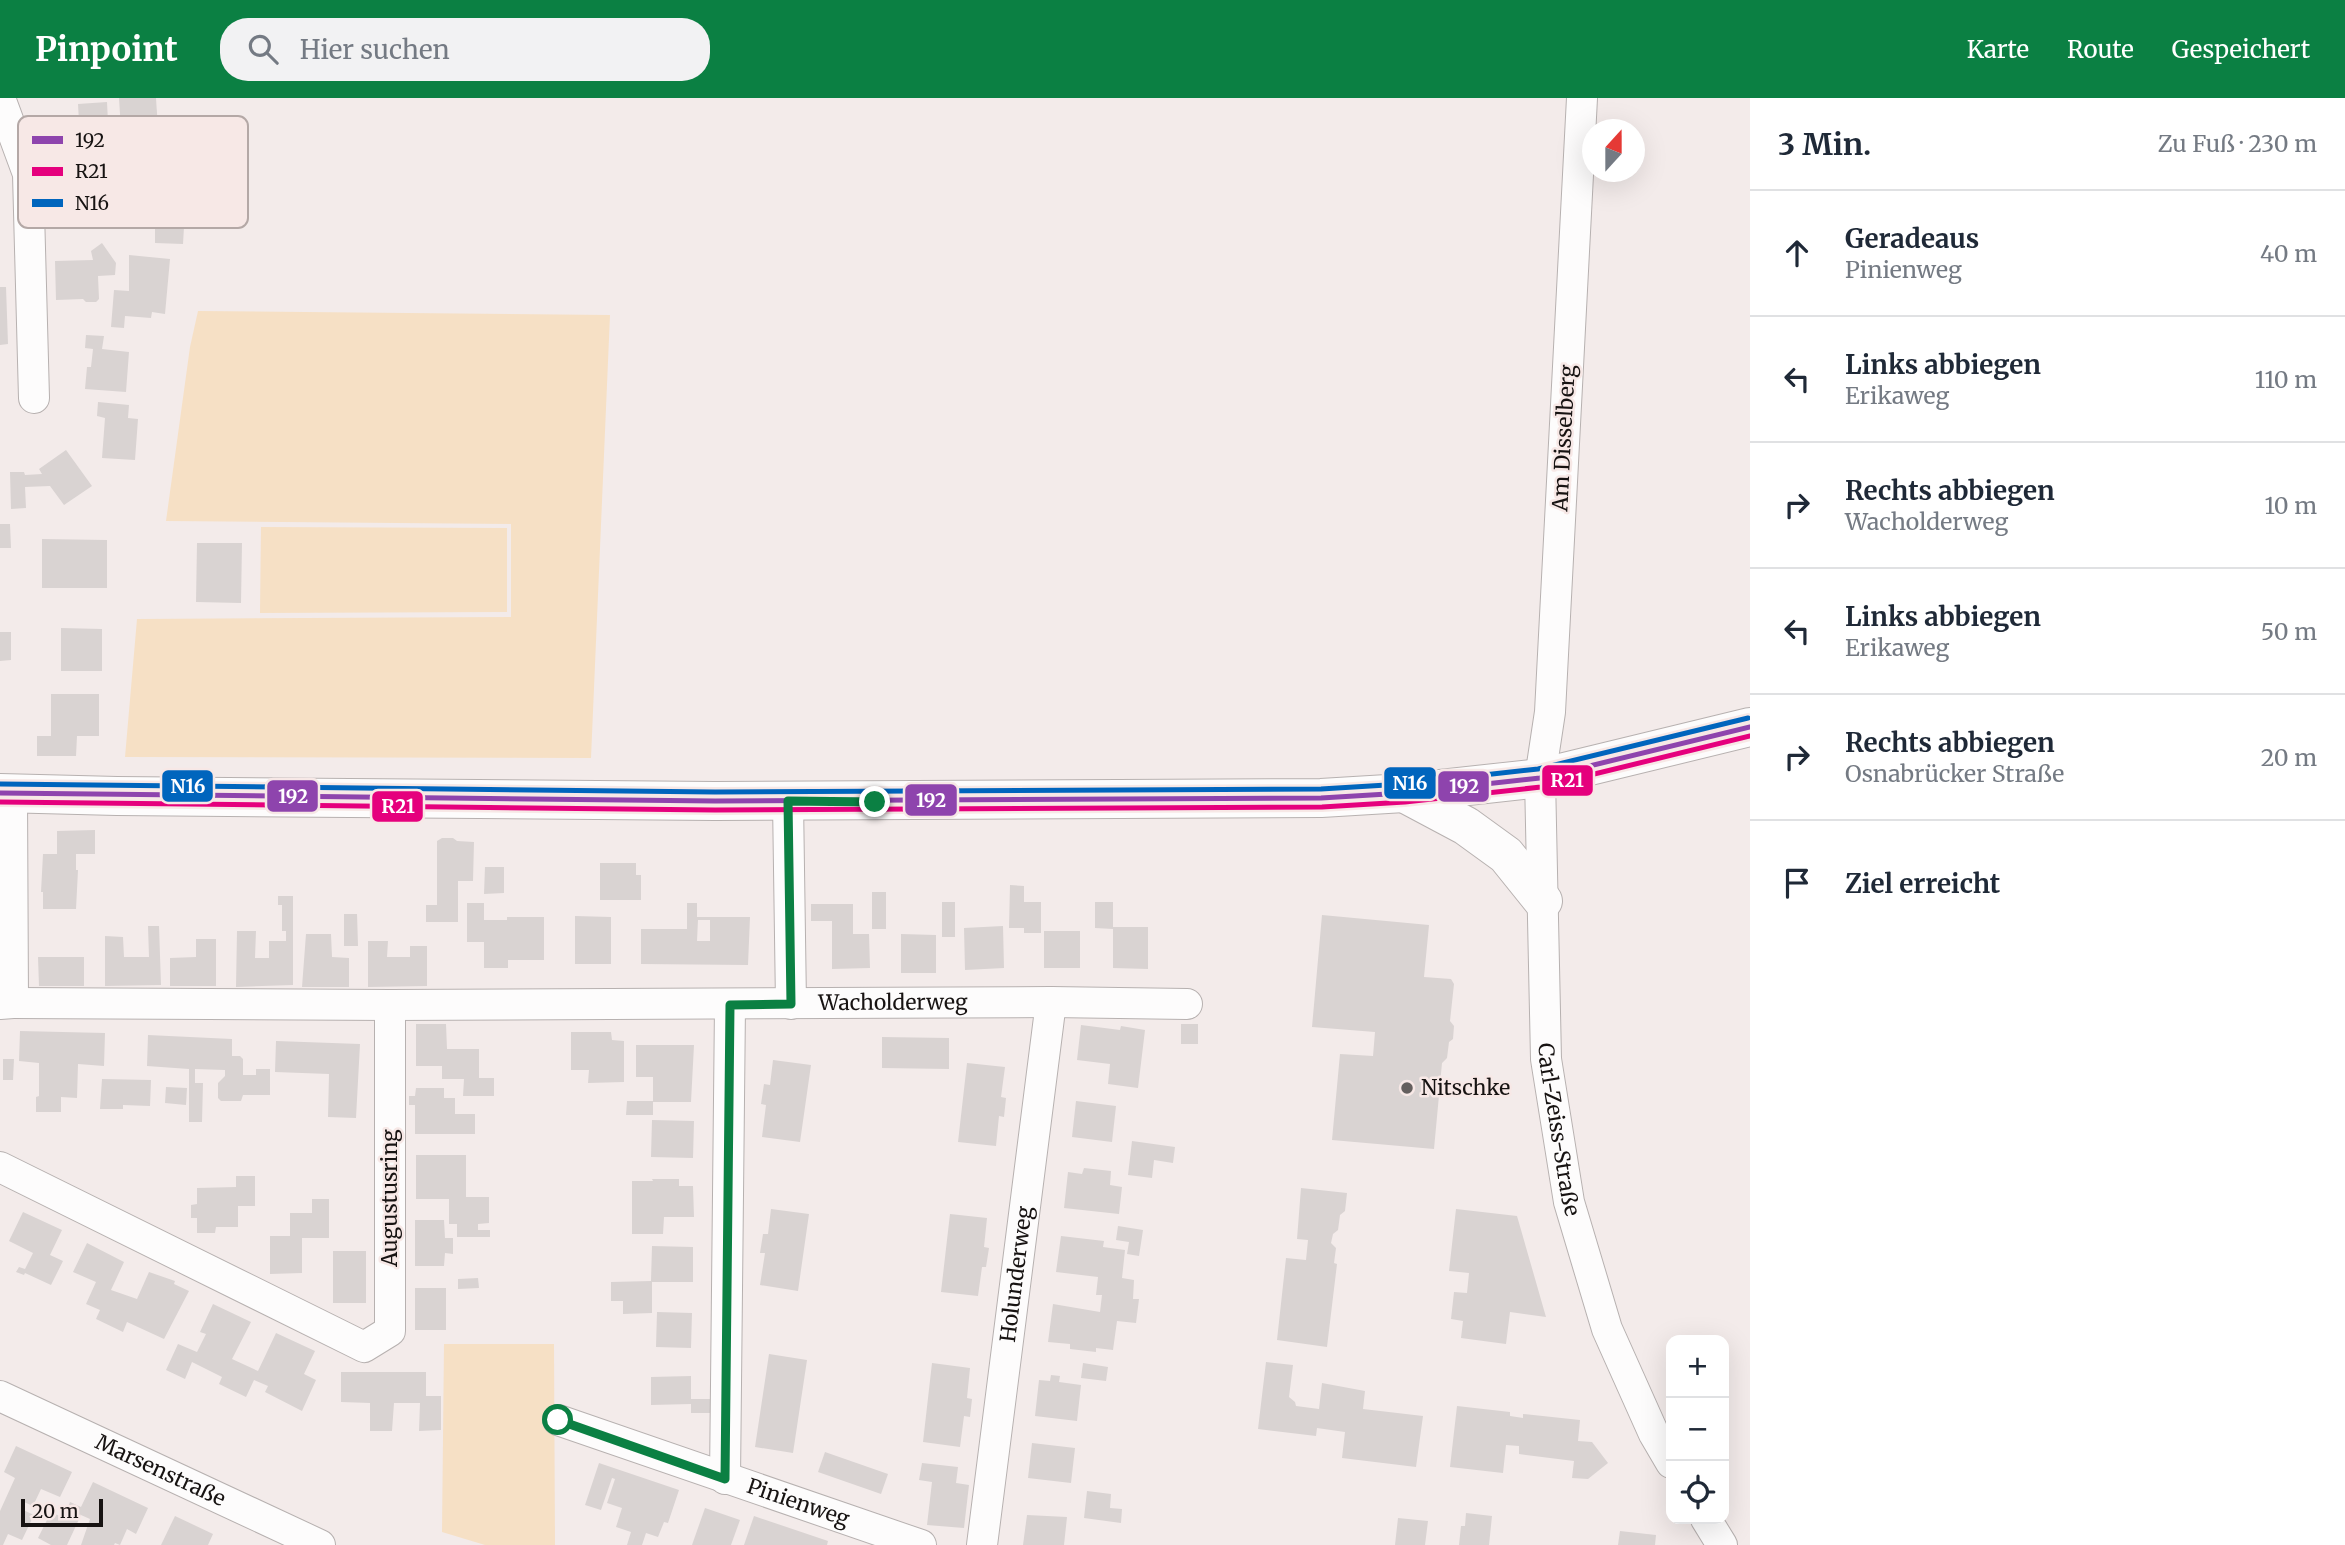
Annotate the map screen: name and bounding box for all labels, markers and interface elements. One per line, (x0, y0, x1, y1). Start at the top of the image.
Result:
search box (220, 18, 710, 81)
text: Pinpoint (35, 29, 178, 70)
icon: search (244, 30, 282, 68)
text: Hier suchen (300, 33, 450, 66)
text: Karte (1967, 34, 2029, 65)
text: Route (2067, 34, 2134, 65)
text: Gespeichert (2172, 34, 2310, 65)
legend (18, 116, 248, 228)
north arrow (1582, 119, 1645, 182)
text: 3 Min. (1778, 125, 1871, 163)
text: 192 (75, 128, 105, 152)
text: Zu Fuß · 230 m (2158, 129, 2317, 158)
text: R21 (75, 159, 108, 183)
text: N16 (75, 191, 109, 215)
text: Geradeaus (1845, 222, 1979, 255)
icon: ahead (1778, 234, 1816, 272)
text: 40 m (2260, 239, 2317, 268)
text: Pinienweg (1845, 255, 1962, 284)
text: Links abbiegen (1845, 348, 2041, 381)
icon: left (1778, 360, 1816, 398)
street label: Am Disselberg (1546, 364, 1581, 513)
text: 110 m (2255, 365, 2317, 394)
text: Erikaweg (1845, 381, 1949, 410)
text: Rechts abbiegen (1845, 474, 2055, 507)
icon: right (1778, 486, 1816, 524)
text: 10 m (2264, 491, 2317, 520)
text: Wacholderweg (1845, 507, 2008, 536)
text: Links abbiegen (1845, 600, 2041, 633)
icon: left (1778, 612, 1816, 650)
text: 50 m (2261, 617, 2317, 646)
text: Erikaweg (1845, 633, 1949, 662)
text: Rechts abbiegen (1845, 726, 2055, 759)
icon: right (1778, 738, 1816, 776)
text: 20 m (2261, 743, 2317, 772)
text: Osnabrücker Straße (1845, 759, 2064, 788)
line badge: R21 (1541, 764, 1594, 797)
line badge: N16 (1383, 766, 1437, 800)
text: R21 (1550, 768, 1584, 792)
line badge: N16 (161, 769, 214, 803)
line badge: 192 (1437, 770, 1490, 803)
text: N16 (1393, 771, 1427, 795)
text: N16 (171, 774, 205, 798)
text: 192 (1449, 774, 1479, 798)
line badge: 192 (266, 779, 319, 813)
line badge: 192 (904, 783, 958, 817)
text: 192 (278, 784, 308, 808)
route end (859, 786, 890, 817)
text: 192 (916, 788, 946, 812)
line badge: R21 (371, 790, 424, 823)
text: R21 (381, 794, 415, 818)
icon: arrive (1778, 864, 1816, 902)
text: Ziel erreicht (1845, 867, 2000, 900)
street label: Wacholderweg (817, 988, 968, 1016)
street label: Carl-Zeiss-Straße (1533, 1042, 1586, 1219)
place label: Nitschke (1421, 1074, 1510, 1101)
marker: Nitschke (1399, 1080, 1415, 1096)
street label: Augustusring (376, 1129, 403, 1268)
street label: Holunderweg (994, 1204, 1038, 1344)
map controls (1666, 1335, 1729, 1524)
button: + (1666, 1335, 1729, 1398)
button: − (1666, 1398, 1729, 1461)
route start (542, 1404, 573, 1435)
street label: Marsenstraße (91, 1428, 230, 1512)
button: locate (1666, 1461, 1729, 1524)
street label: Pinienweg (743, 1472, 853, 1532)
scale bar (21, 1496, 103, 1528)
text: 20 m (32, 1499, 79, 1523)

